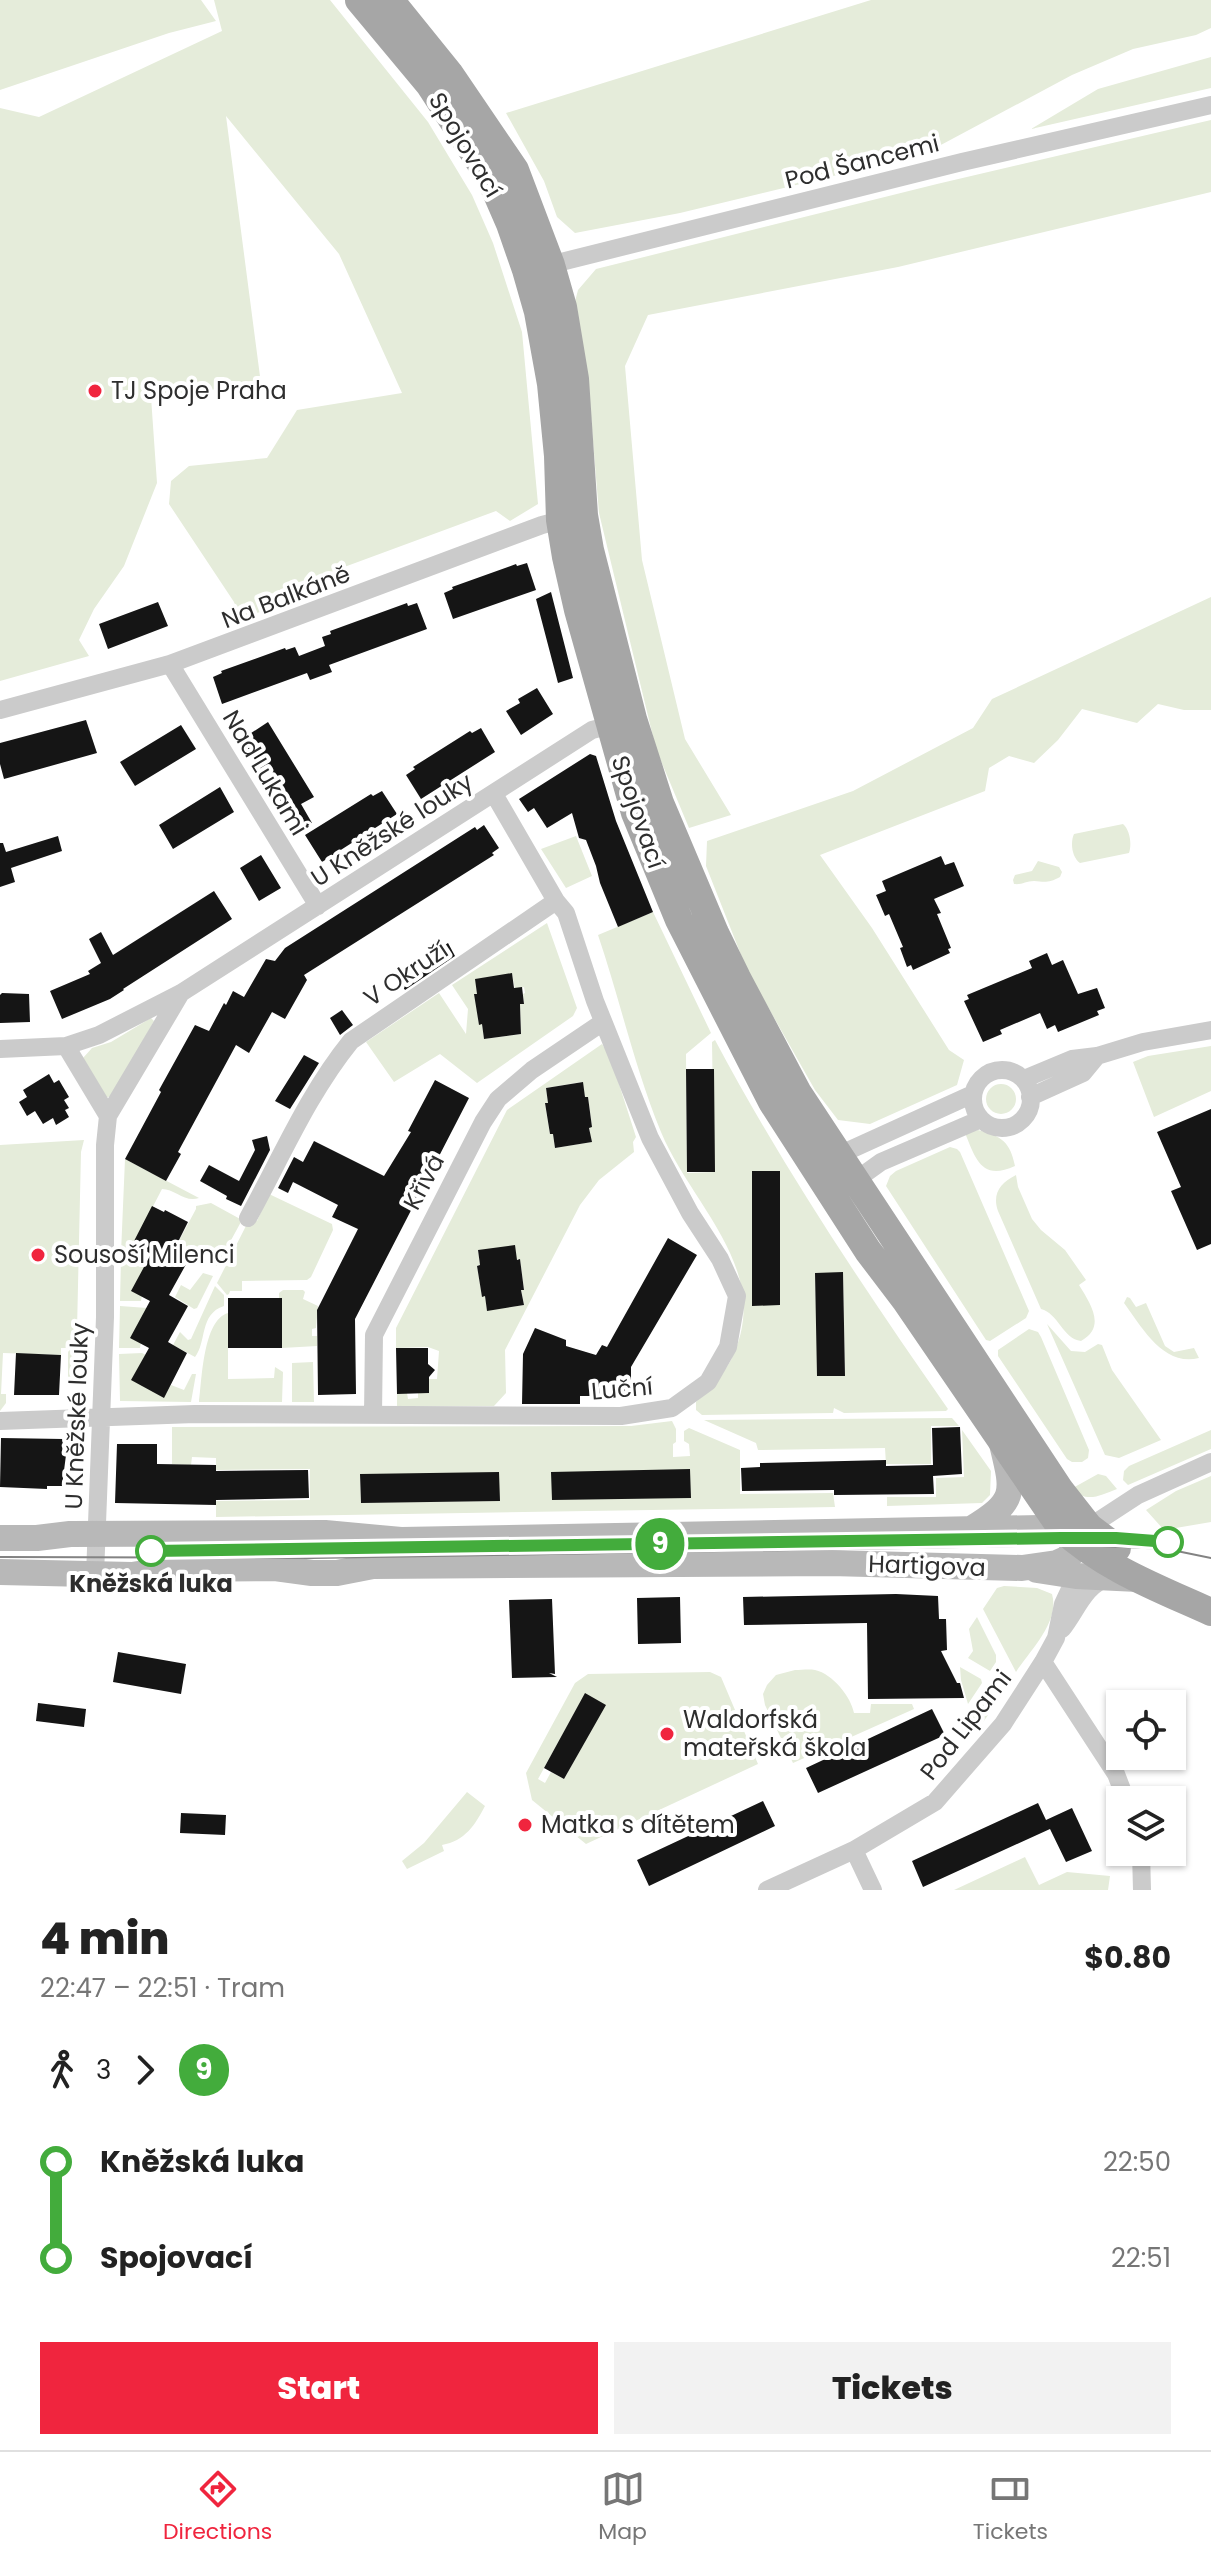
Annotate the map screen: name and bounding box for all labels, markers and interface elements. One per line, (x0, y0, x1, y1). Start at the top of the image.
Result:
street label: Spojovací (421, 86, 510, 204)
street label: Pod Šancemi (781, 126, 942, 197)
place label: TJ Spoje Praha (111, 374, 287, 407)
marker: TJ Spoje Praha (86, 382, 104, 400)
street label: Na Balkáně (217, 557, 355, 636)
street label: Nad Lukami (215, 704, 316, 842)
street label: Spojovací (604, 751, 673, 873)
street label: U Kněžské louky (304, 765, 479, 894)
street label: V Okruží (357, 933, 454, 1014)
street label: Křivá (395, 1148, 452, 1216)
place label: Sousoší Milenci (54, 1238, 235, 1271)
marker: Sousoší Milenci (29, 1246, 47, 1264)
street label: U Kněžské louky (57, 1322, 96, 1510)
street label: Luční (590, 1369, 654, 1408)
line badge: 9 (634, 1518, 686, 1570)
text: 9 (651, 1524, 669, 1563)
unlabelled marker (1153, 1527, 1183, 1557)
marker: Kněžská luka (136, 1536, 166, 1566)
street label: Hartigova (868, 1547, 986, 1584)
place label: Kněžská luka (69, 1567, 233, 1600)
street label: Pod Lipami (912, 1663, 1019, 1787)
map controls (1106, 1690, 1186, 1866)
button: locate (1106, 1690, 1186, 1770)
place label: Waldorfská mateřská škola (683, 1703, 866, 1764)
marker: Waldorfská mateřská škola (658, 1725, 676, 1743)
button: layers (1106, 1786, 1186, 1866)
place label: Matka s dítětem (541, 1808, 735, 1841)
marker: Matka s dítětem (516, 1816, 534, 1834)
text: 4 min (40, 1908, 170, 1969)
text: $0.80 (1084, 1936, 1171, 1979)
text: 22:47 – 22:51 · Tram (40, 1970, 285, 2006)
icon: walk (40, 2048, 84, 2092)
icon: forward (123, 2048, 167, 2092)
text: 9 (195, 2050, 213, 2089)
text: 3 (96, 2052, 111, 2088)
text: Kněžská luka (100, 2140, 304, 2183)
text: 22:50 (1103, 2144, 1171, 2180)
text: Spojovací (100, 2236, 253, 2279)
text: 22:51 (1111, 2240, 1171, 2276)
button: Start (40, 2342, 598, 2434)
button: Tickets (614, 2342, 1171, 2434)
tab: Directions (163, 2467, 272, 2548)
tab: Map (598, 2467, 647, 2548)
tab: Tickets (973, 2467, 1048, 2548)

